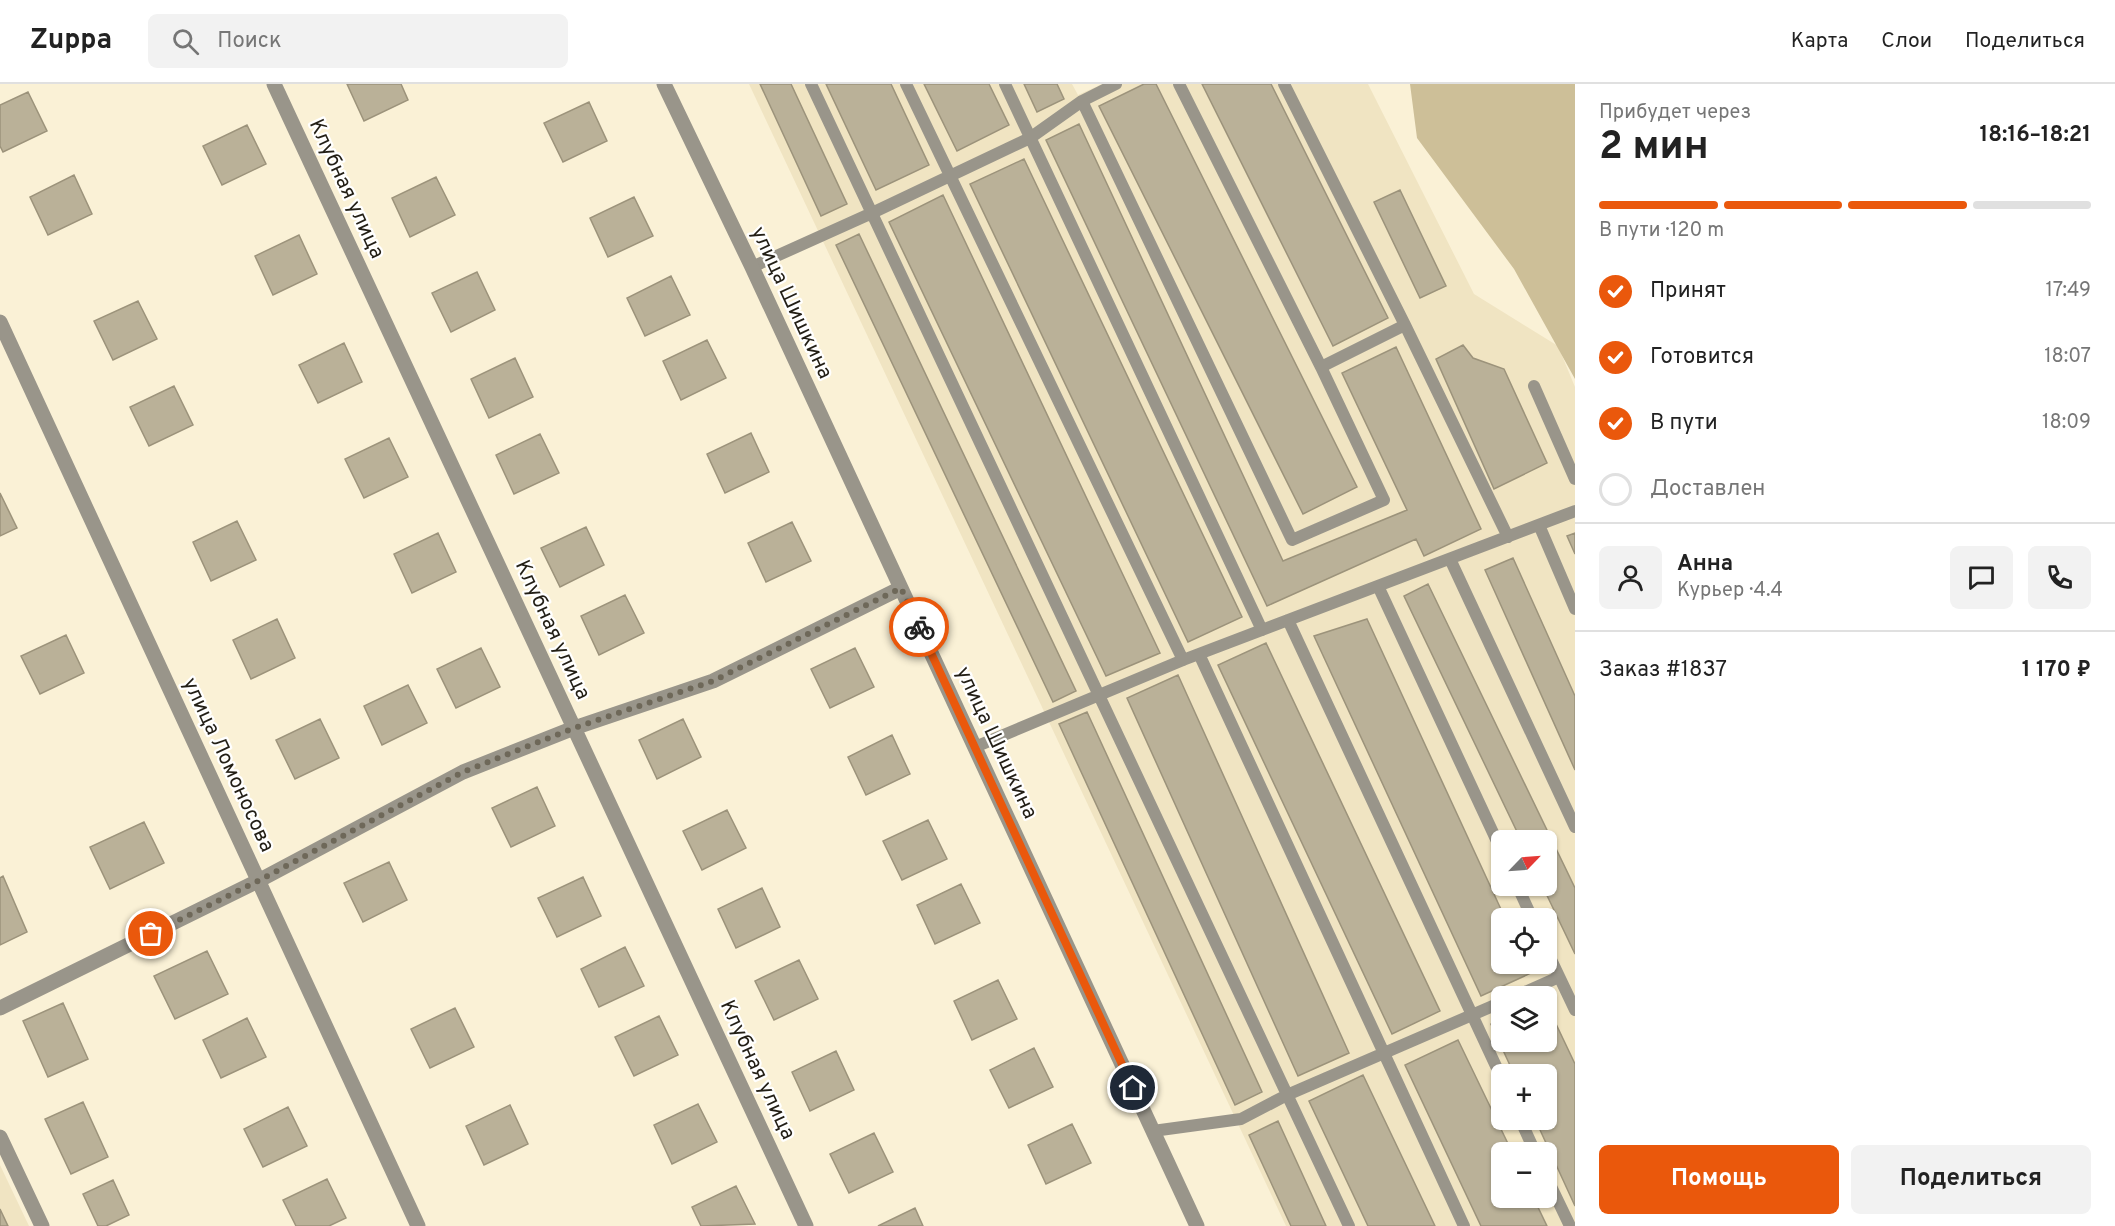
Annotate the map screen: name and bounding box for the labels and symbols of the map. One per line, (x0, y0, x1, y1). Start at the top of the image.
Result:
street label: Клубная улица (302, 115, 390, 263)
street label: улица Шишкина (744, 222, 838, 384)
street label: Клубная улица (508, 556, 596, 704)
courier (889, 597, 949, 657)
street label: улица Шишкина (949, 662, 1043, 824)
street label: улица Ломоносова (176, 673, 280, 857)
north arrow (1491, 830, 1557, 896)
pin (125, 908, 176, 959)
street label: Клубная улица (713, 996, 801, 1144)
pin (1107, 1062, 1158, 1113)

